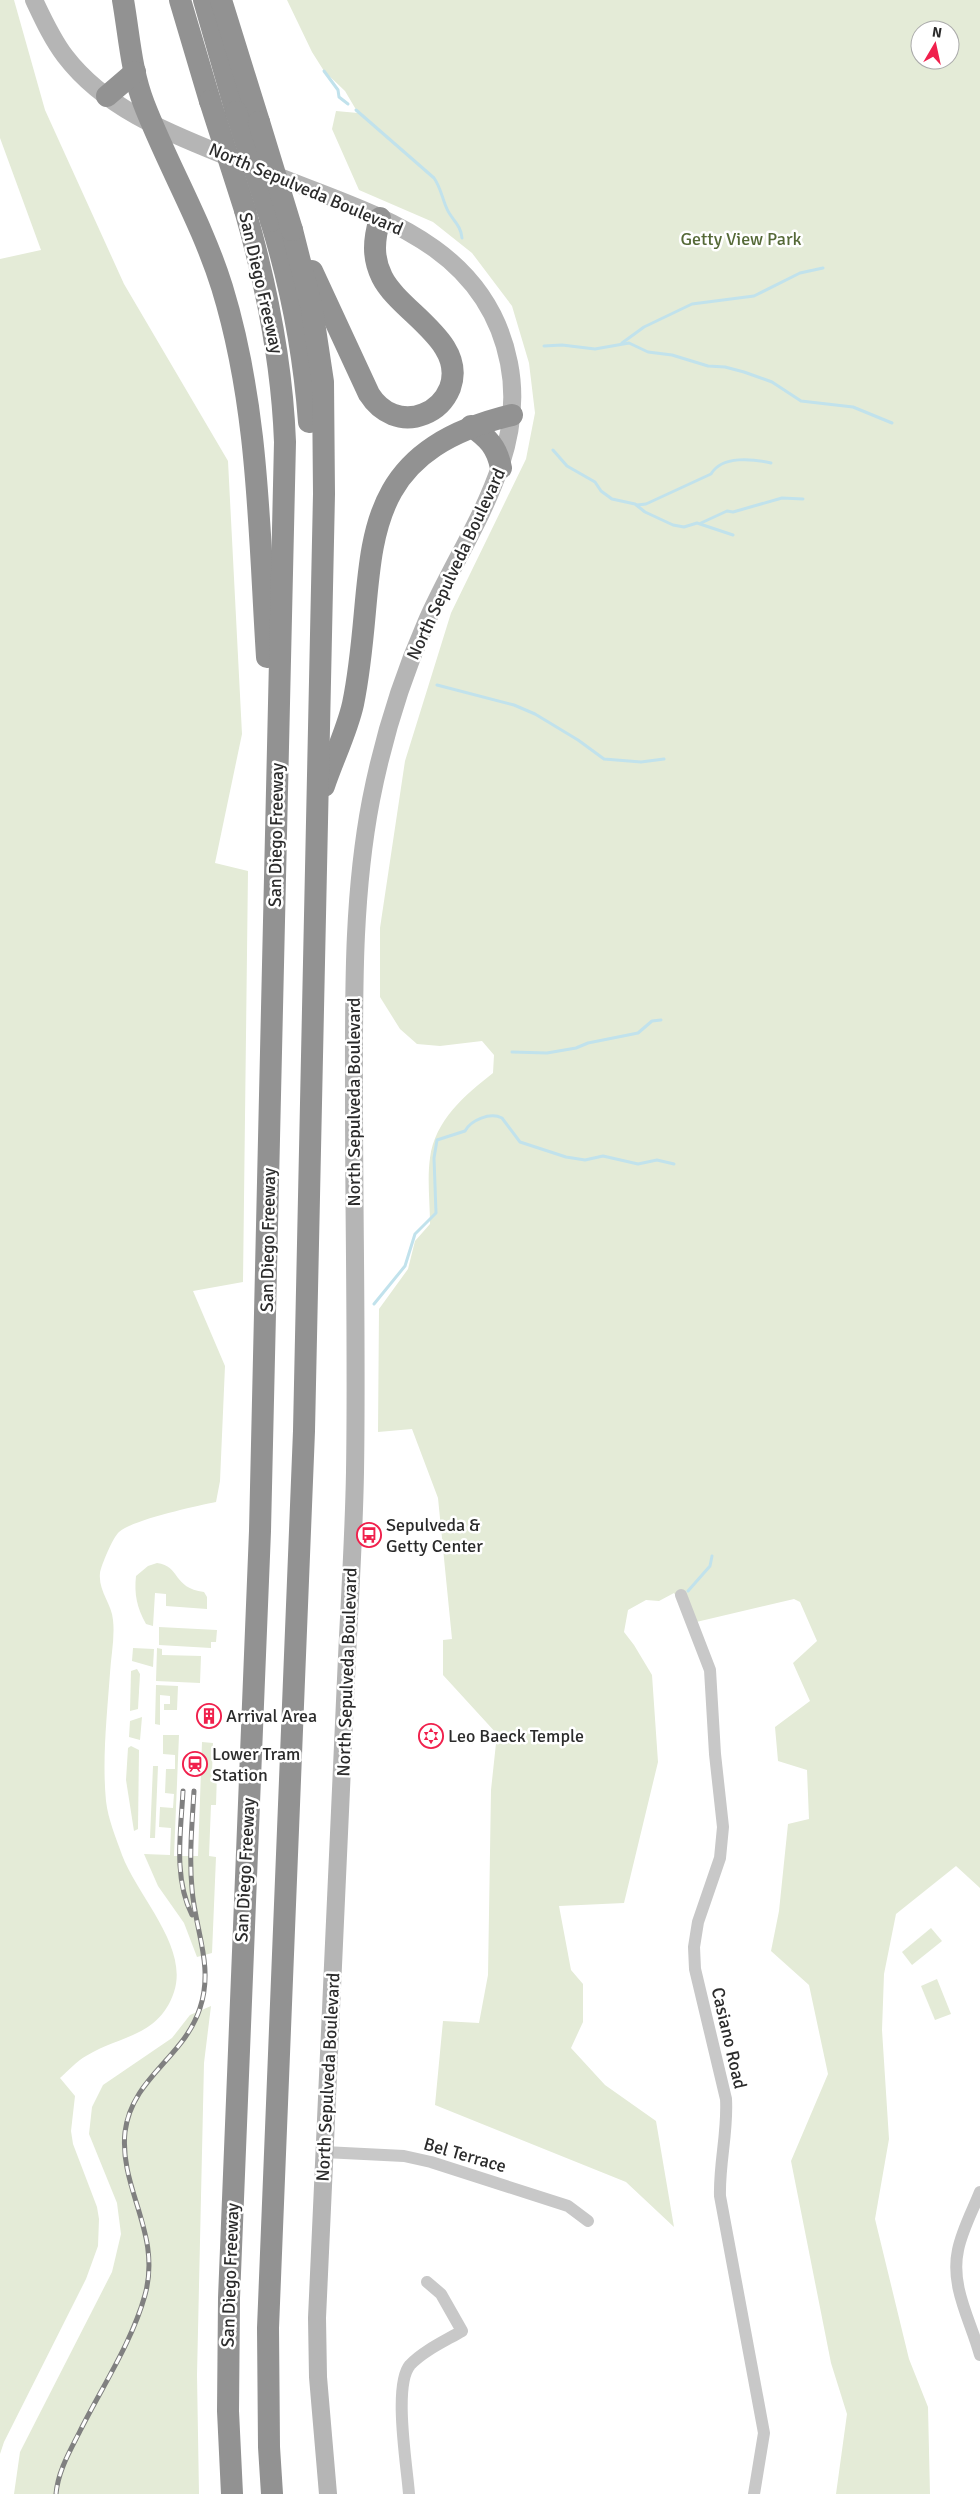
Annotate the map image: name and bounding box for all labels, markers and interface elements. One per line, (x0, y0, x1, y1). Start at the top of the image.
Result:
north arrow (910, 20, 960, 70)
text: N (931, 23, 943, 42)
street label: North Sepulveda Boulevard (205, 138, 407, 240)
street label: San Diego Freeway (234, 210, 288, 356)
park label: Getty View Park (680, 228, 802, 250)
street label: North Sepulveda Boulevard (402, 465, 510, 663)
street label: San Diego Freeway (264, 762, 288, 907)
street label: North Sepulveda Boulevard (343, 997, 365, 1207)
street label: San Diego Freeway (256, 1167, 280, 1312)
place label: Sepulveda & Getty Center (386, 1514, 483, 1557)
bus stop icon: Sepulveda & Getty Center (356, 1522, 382, 1548)
street label: North Sepulveda Boulevard (332, 1567, 362, 1777)
building icon: Arrival Area (196, 1703, 222, 1729)
place label: Arrival Area (226, 1705, 317, 1727)
synagogue icon: Leo Baeck Temple (418, 1723, 444, 1749)
place label: Leo Baeck Temple (448, 1725, 584, 1747)
place label: Lower Tram Station (212, 1743, 300, 1786)
station icon: Lower Tram Station (182, 1751, 208, 1777)
street label: San Diego Freeway (230, 1797, 260, 1943)
street label: North Sepulveda Boulevard (312, 1972, 344, 2182)
street label: Casiano Road (707, 1985, 751, 2091)
street label: Bel Terrace (421, 2133, 509, 2177)
street label: San Diego Freeway (216, 2202, 244, 2348)

